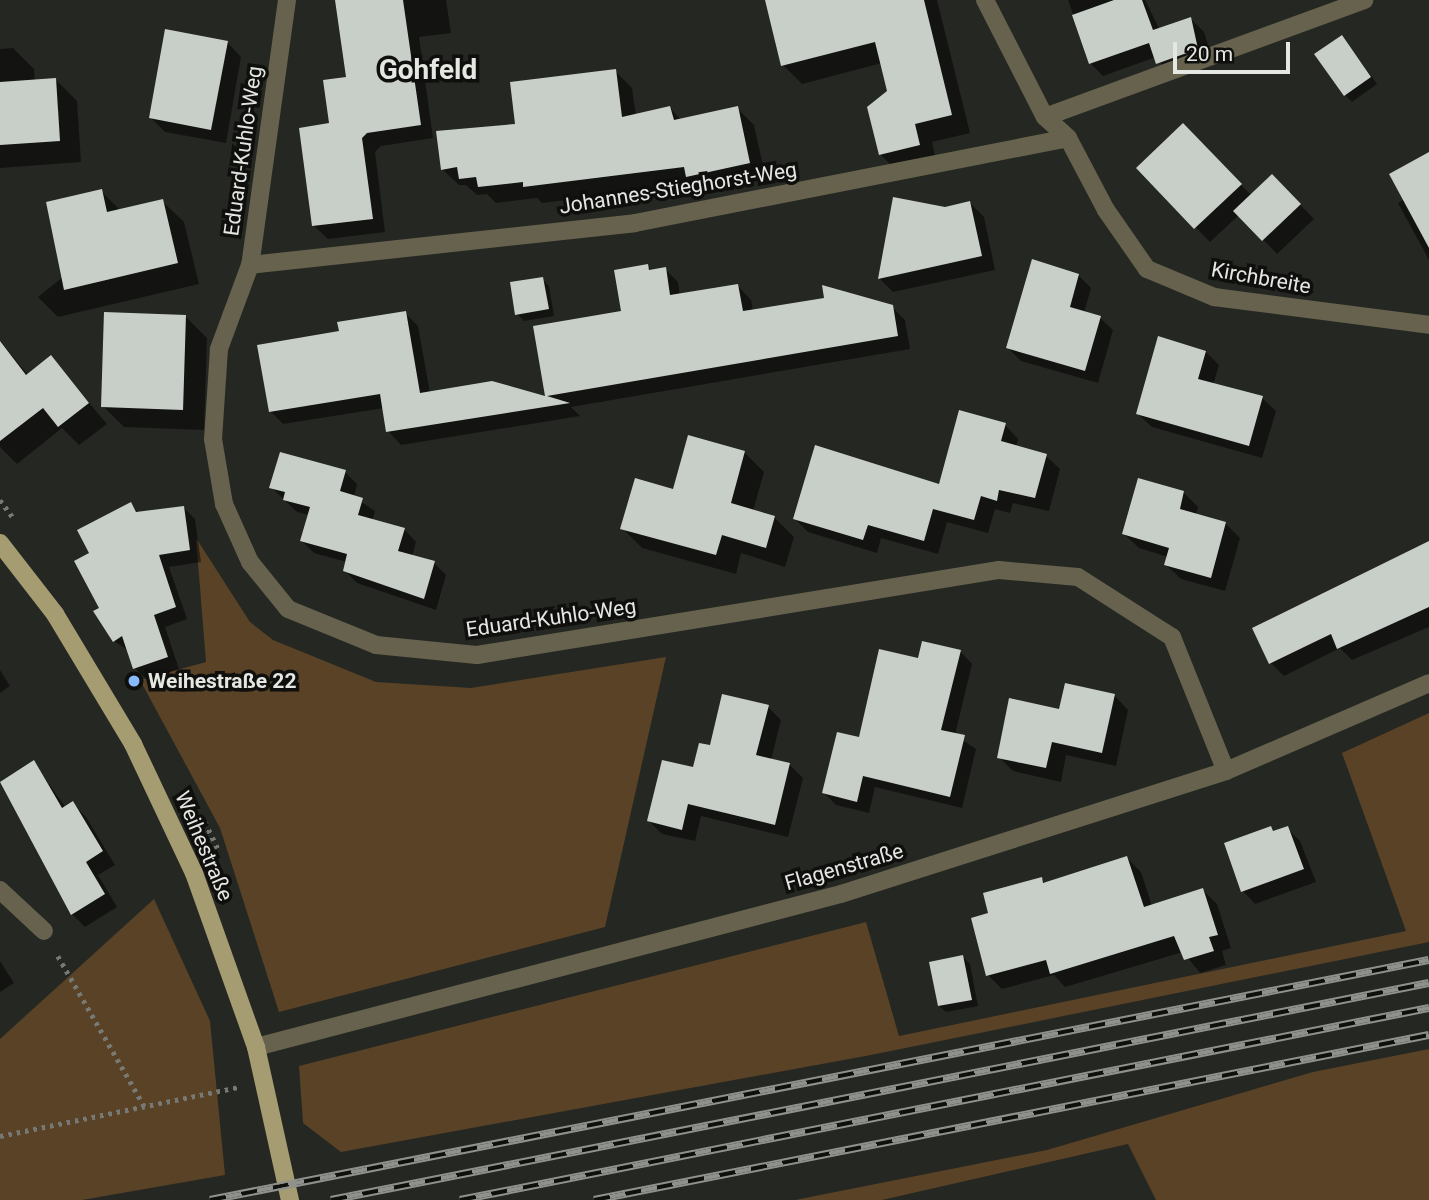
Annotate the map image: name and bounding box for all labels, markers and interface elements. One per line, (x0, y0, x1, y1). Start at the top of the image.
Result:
scale bar (1177, 28, 1294, 72)
text: 20 m (1186, 42, 1233, 66)
district label: Gohfeld (379, 53, 477, 87)
street label: Eduard-Kuhlo-Weg (219, 64, 267, 238)
street label: Johannes-Stieghorst-Weg (557, 157, 799, 219)
street label: Kirchbreite (1209, 257, 1313, 299)
street label: Eduard-Kuhlo-Weg (464, 594, 638, 642)
place label: Weihestraße 22 (148, 668, 296, 694)
marker: Weihestraße 22 (126, 673, 142, 689)
street label: Weihestraße (170, 787, 238, 905)
street label: Flagenstraße (782, 838, 906, 896)

